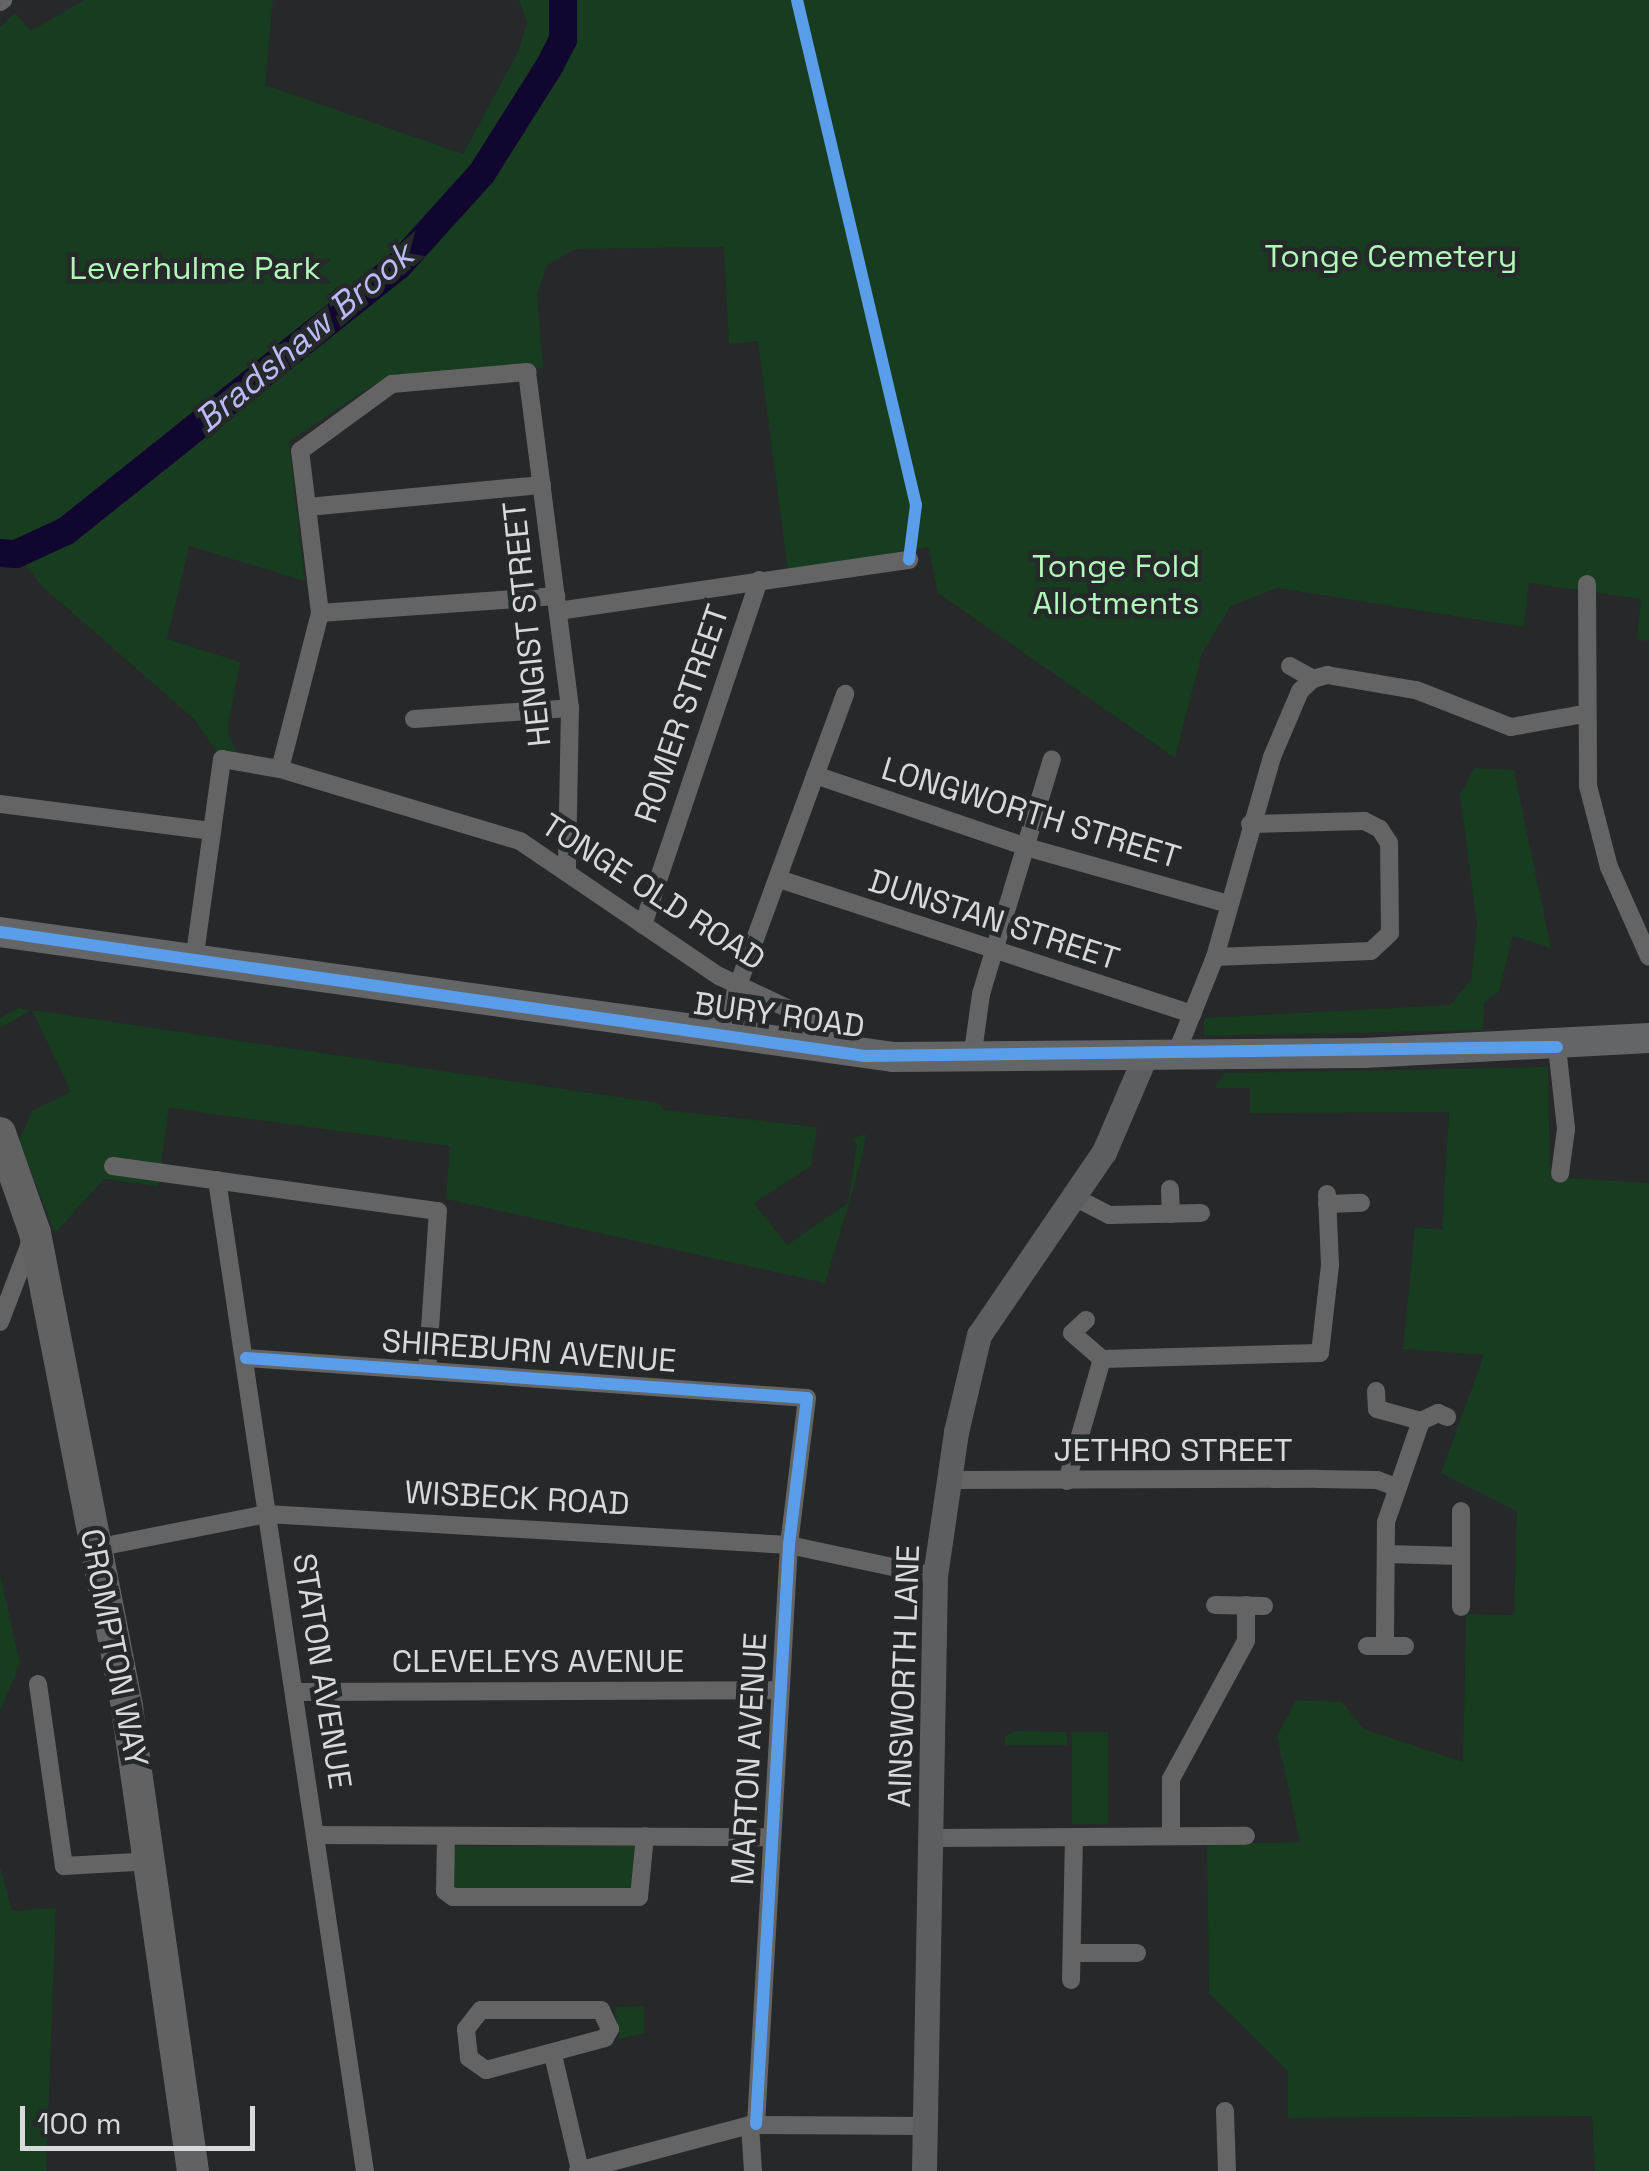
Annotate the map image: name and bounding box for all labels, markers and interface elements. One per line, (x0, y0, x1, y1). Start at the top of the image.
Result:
water label: Bradshaw Brook (186, 233, 422, 441)
park label: Tonge Cemetery (1265, 237, 1517, 275)
park label: Leverhulme Park (69, 249, 321, 287)
street label: HENGIST STREET (495, 499, 559, 749)
park label: Tonge Fold Allotments (1032, 548, 1200, 623)
street label: ROMER STREET (627, 600, 737, 828)
street label: LONGWORTH STREET (877, 749, 1185, 877)
street label: TONGE OLD ROAD (534, 805, 772, 979)
street label: DUNSTAN STREET (864, 861, 1124, 979)
street label: BURY ROAD (691, 984, 867, 1046)
street label: SHIREBURN AVENUE (380, 1322, 678, 1380)
street label: JETHRO STREET (1053, 1431, 1293, 1469)
street label: WISBECK ROAD (403, 1473, 631, 1523)
street label: CROMPTON WAY (72, 1526, 156, 1770)
street label: AINSWORTH LANE (880, 1544, 928, 1808)
street label: STATON AVENUE (284, 1550, 360, 1792)
street label: MARTON AVENUE (723, 1632, 775, 1886)
street label: CLEVELEYS AVENUE (391, 1642, 685, 1680)
scale bar (25, 2086, 260, 2148)
text: 100 m (37, 2104, 122, 2143)

